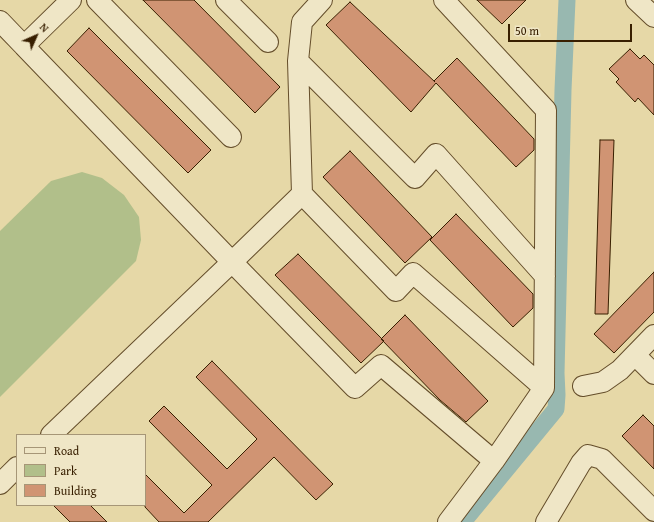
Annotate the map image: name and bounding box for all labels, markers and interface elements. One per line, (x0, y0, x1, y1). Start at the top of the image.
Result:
north arrow (16, 16, 56, 56)
scale bar (510, 16, 634, 42)
text: N (36, 19, 53, 36)
text: 50 m (515, 22, 539, 39)
legend (16, 434, 146, 506)
text: Road (54, 442, 79, 459)
text: Park (54, 462, 77, 479)
text: Building (54, 482, 97, 499)

